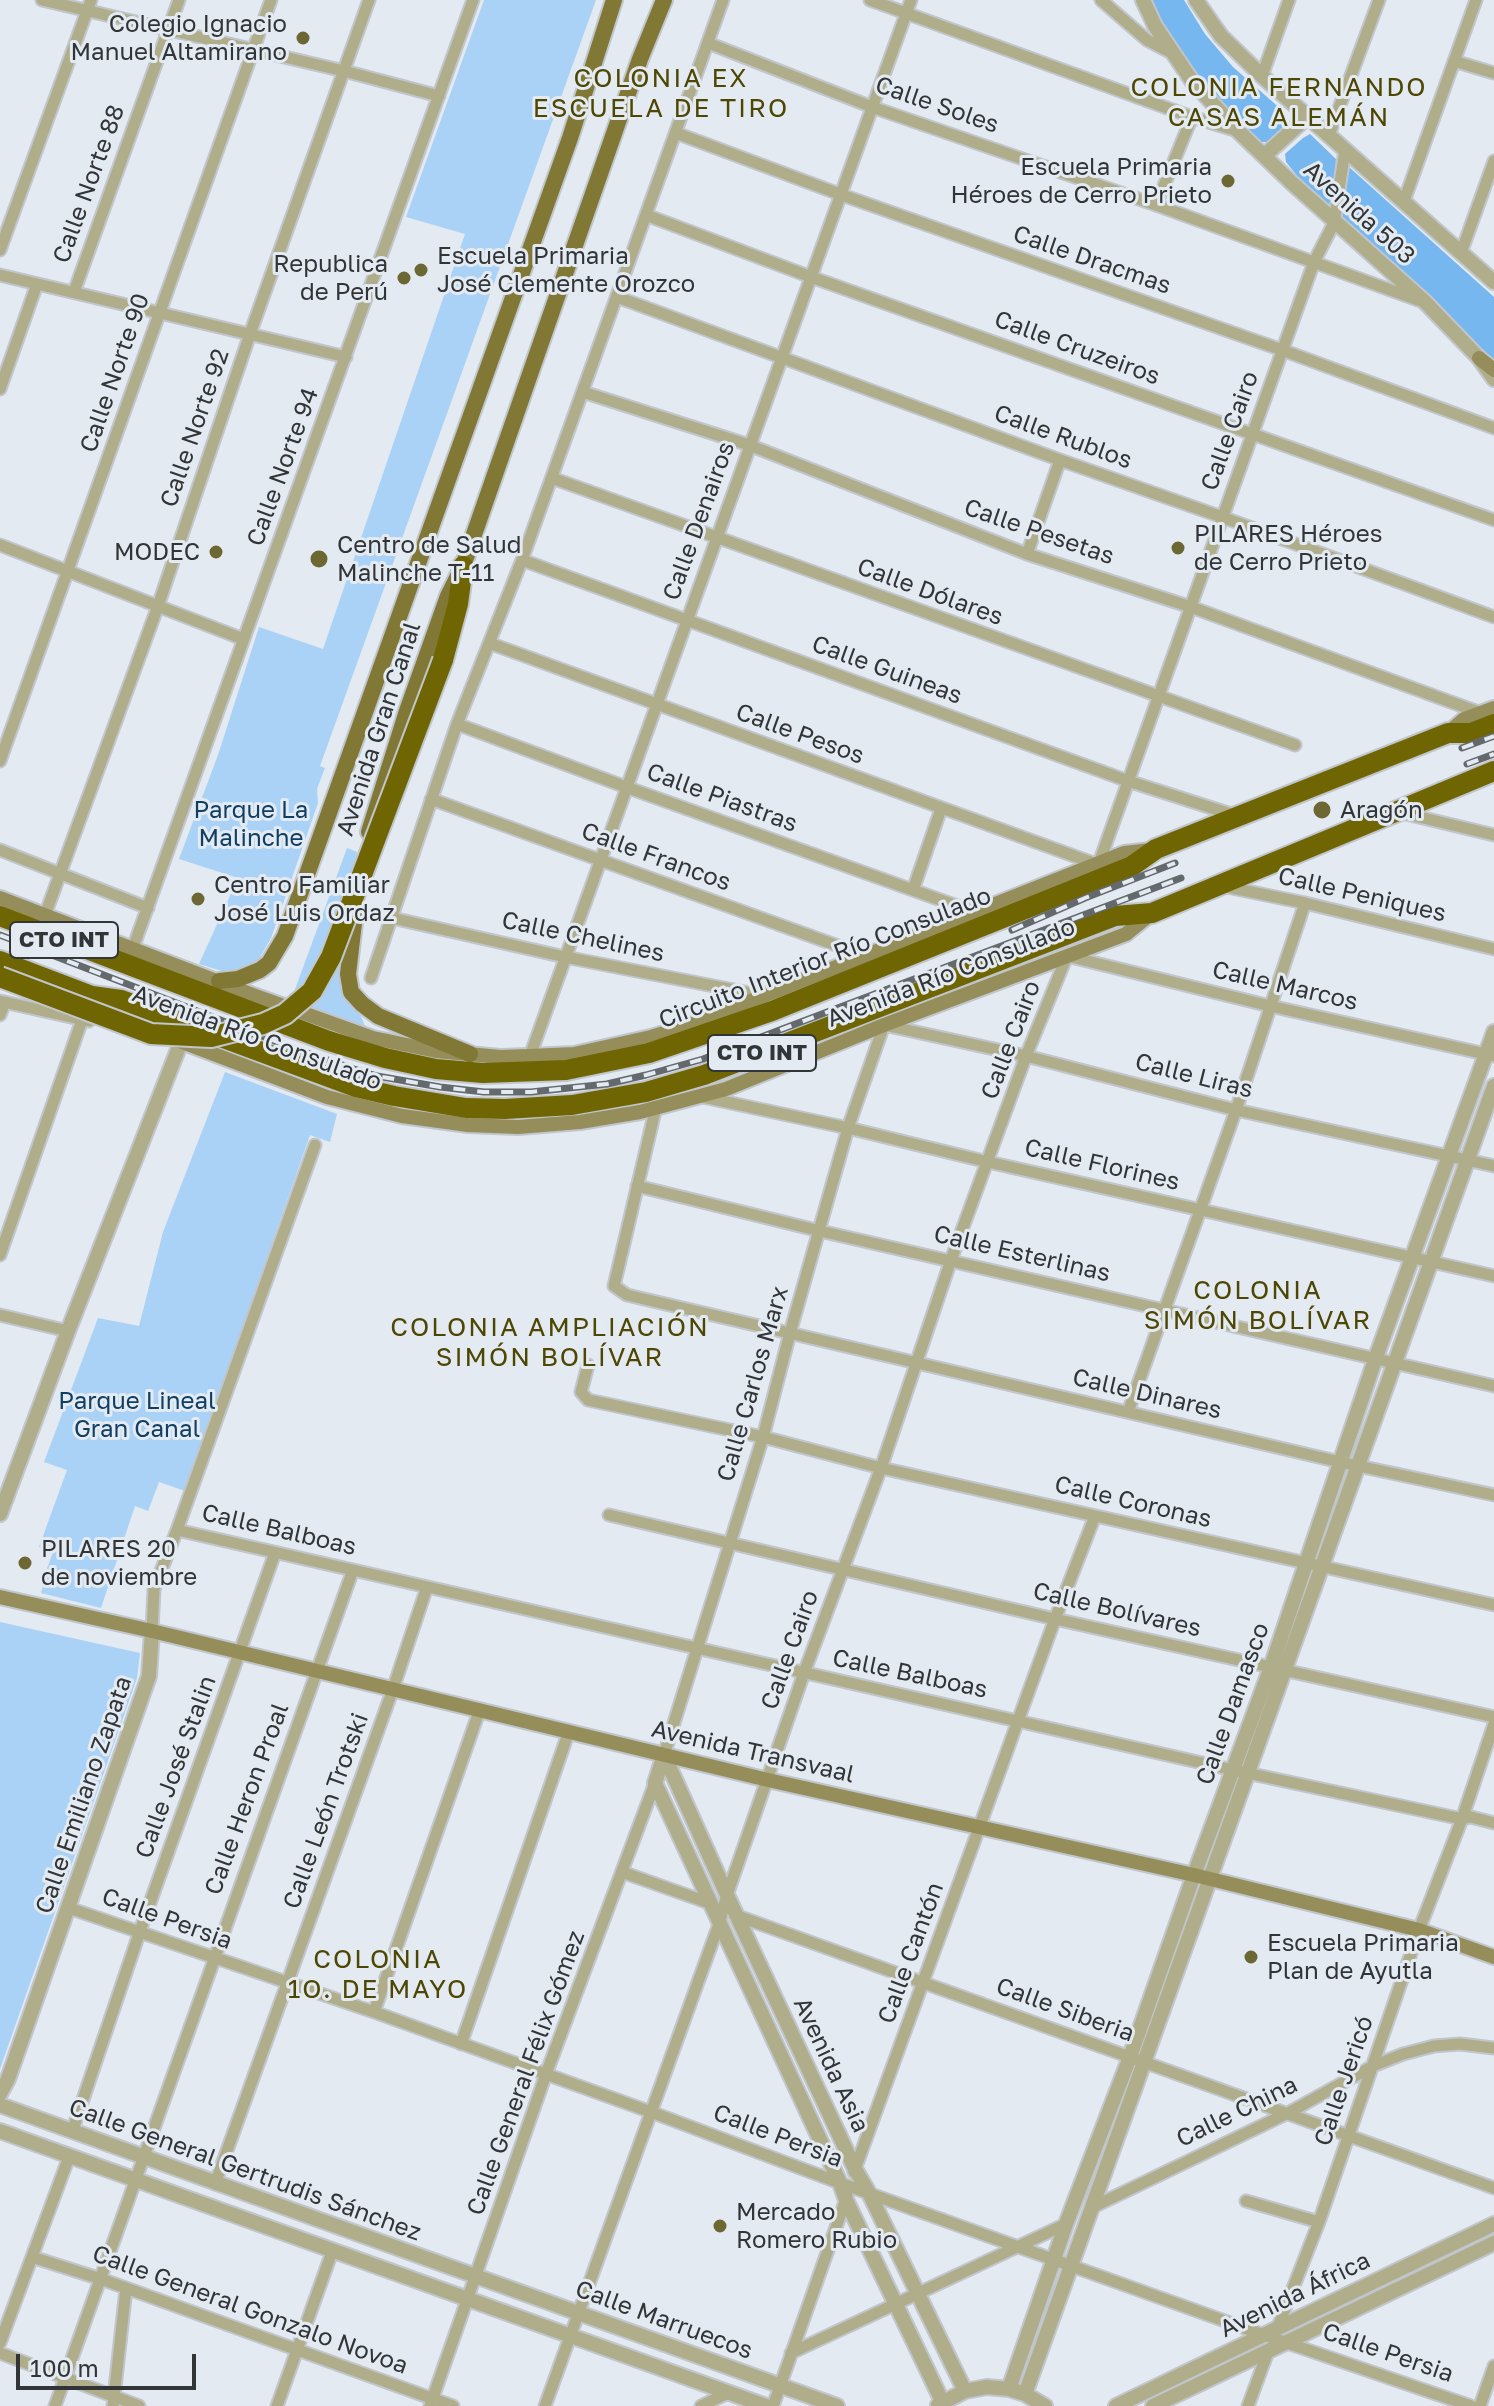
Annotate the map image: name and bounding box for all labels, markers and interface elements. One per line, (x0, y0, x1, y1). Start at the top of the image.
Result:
place label: Colegio Ignacio Manuel Altamirano (70, 10, 287, 66)
marker: Colegio Ignacio Manuel Altamirano (294, 29, 312, 47)
district label: COLONIA EX ESCUELA DE TIRO (533, 63, 789, 124)
street label: Calle Soles (871, 70, 1003, 140)
district label: COLONIA FERNANDO CASAS ALEMÁN (1130, 72, 1428, 134)
street label: Calle Norte 88 (47, 101, 131, 267)
place label: Escuela Primaria Héroes de Cerro Prieto (950, 153, 1212, 209)
street label: Avenida 503 (1297, 156, 1421, 270)
marker: Escuela Primaria Héroes de Cerro Prieto (1219, 172, 1237, 190)
street label: Calle Dracmas (1009, 220, 1175, 300)
place label: Escuela Primaria José Clemente Orozco (437, 242, 695, 298)
place label: Republica de Perú (273, 250, 388, 306)
marker: Escuela Primaria José Clemente Orozco (412, 261, 430, 279)
marker: Republica de Perú (395, 269, 413, 287)
street label: Calle Norte 90 (74, 290, 156, 456)
street label: Calle Cruzeiros (990, 305, 1164, 391)
street label: Calle Norte 92 (154, 345, 236, 511)
street label: Calle Cairo (1195, 367, 1265, 495)
street label: Calle Norte 94 (241, 384, 325, 550)
street label: Calle Rublos (990, 399, 1136, 475)
street label: Calle Denairos (657, 438, 741, 604)
street label: Calle Pesetas (960, 493, 1118, 571)
place label: PILARES Héroes de Cerro Prieto (1194, 520, 1382, 576)
place label: Centro de Salud Malinche T-11 (337, 531, 521, 587)
place label: MODEC (114, 538, 200, 566)
marker: PILARES Héroes de Cerro Prieto (1169, 539, 1187, 557)
marker: MODEC (207, 543, 225, 561)
marker: Centro de Salud Malinche T-11 (308, 548, 330, 570)
street label: Calle Dólares (853, 552, 1007, 632)
street label: Avenida Gran Canal (331, 618, 427, 840)
street label: Calle Guineas (808, 629, 966, 711)
street label: Calle Pesos (732, 698, 868, 770)
street label: Calle Piastras (643, 757, 801, 839)
park label: Parque La Malinche (194, 796, 308, 852)
place label: Aragón (1340, 796, 1423, 824)
marker: Aragón (1311, 799, 1333, 821)
street label: Calle Francos (577, 817, 735, 897)
street label: Calle Peniques (1275, 862, 1449, 928)
place label: Centro Familiar José Luis Ordaz (214, 871, 395, 927)
street label: Circuito Interior Río Consulado (655, 881, 995, 1035)
marker: Centro Familiar José Luis Ordaz (189, 890, 207, 908)
street label: Calle Chelines (499, 906, 667, 968)
street label: Avenida Río Consulado (823, 912, 1079, 1034)
road number: CTO INT (10, 922, 118, 958)
street label: Calle Marcos (1209, 955, 1361, 1017)
street label: Calle Cairo (975, 977, 1047, 1103)
street label: Avenida Río Consulado (128, 979, 386, 1097)
road number: CTO INT (708, 1035, 816, 1071)
street label: Calle Liras (1132, 1047, 1256, 1105)
street label: Calle Florines (1022, 1133, 1182, 1197)
street label: Calle Esterlinas (931, 1220, 1113, 1288)
district label: COLONIA SIMÓN BOLÍVAR (1144, 1275, 1372, 1336)
street label: Calle Carlos Marx (711, 1283, 795, 1485)
district label: COLONIA AMPLIACIÓN SIMÓN BOLÍVAR (390, 1312, 710, 1374)
street label: Calle Dinares (1070, 1363, 1224, 1425)
park label: Parque Lineal Gran Canal (58, 1387, 216, 1443)
street label: Calle Coronas (1052, 1470, 1214, 1534)
street label: Calle Balboas (199, 1498, 359, 1562)
place label: PILARES 20 de noviembre (41, 1535, 197, 1591)
marker: PILARES 20 de noviembre (16, 1554, 34, 1572)
street label: Calle Bolívares (1030, 1577, 1204, 1643)
street label: Calle Cairo (755, 1586, 825, 1714)
street label: Calle Damasco (1190, 1619, 1276, 1789)
street label: Calle Balboas (830, 1644, 990, 1704)
street label: Calle Emiliano Zapata (30, 1672, 138, 1918)
street label: Calle José Stalin (130, 1672, 222, 1862)
street label: Calle Heron Proal (199, 1699, 295, 1899)
street label: Calle León Trotski (277, 1709, 375, 1913)
street label: Avenida Transvaal (649, 1715, 857, 1789)
street label: Calle Cantón (872, 1879, 950, 2027)
street label: Calle Persia (98, 1882, 236, 1956)
street label: Calle General Félix Gómez (461, 1927, 591, 2219)
place label: Escuela Primaria Plan de Ayutla (1267, 1929, 1459, 1985)
district label: COLONIA 1O. DE MAYO (288, 1944, 468, 2006)
marker: Escuela Primaria Plan de Ayutla (1242, 1948, 1260, 1966)
street label: Calle Siberia (992, 1972, 1138, 2048)
street label: Avenida Asia (787, 1993, 875, 2137)
street label: Calle Jericó (1308, 2012, 1380, 2150)
street label: Calle China (1172, 2070, 1302, 2154)
street label: Calle General Gertrudis Sánchez (65, 2093, 425, 2247)
street label: Calle Persia (709, 2098, 847, 2174)
place label: Mercado Romero Rubio (736, 2198, 897, 2254)
marker: Mercado Romero Rubio (711, 2217, 729, 2235)
street label: Calle General Gonzalo Novoa (88, 2239, 412, 2381)
street label: Avenida África (1215, 2246, 1375, 2344)
street label: Calle Marruecos (571, 2275, 757, 2365)
street label: Calle Persia (1319, 2317, 1457, 2389)
scale bar (20, 2338, 200, 2388)
text: 100 m (30, 2353, 99, 2382)

